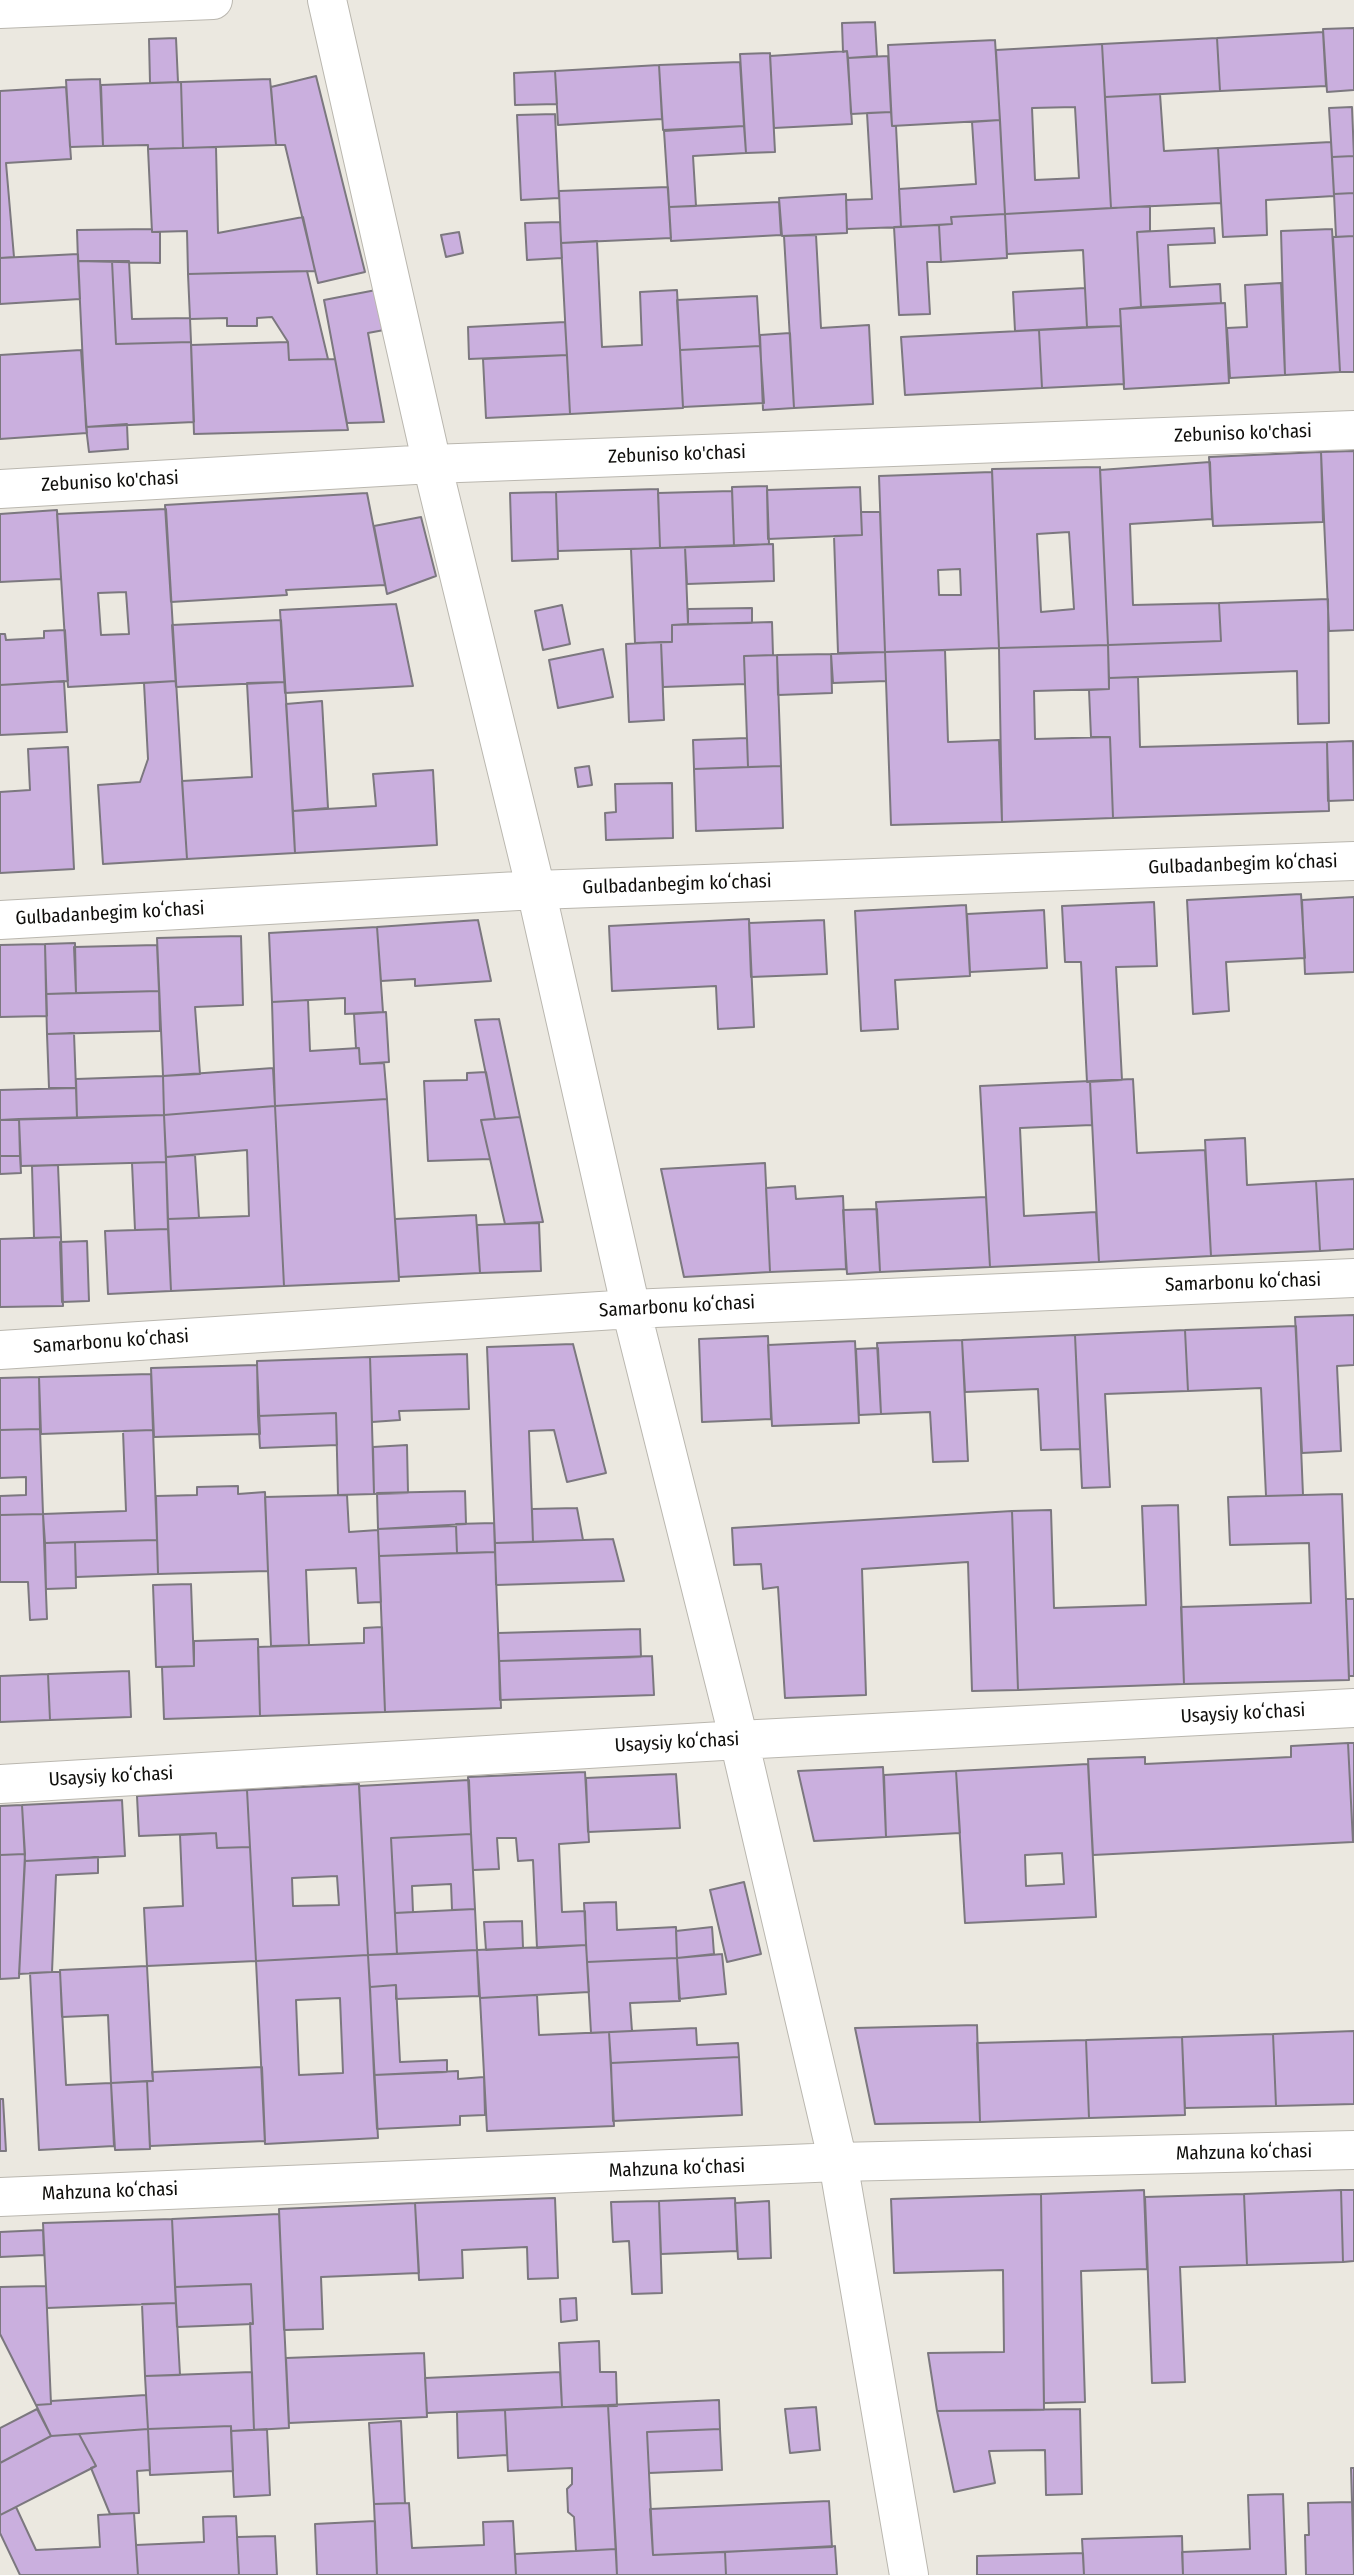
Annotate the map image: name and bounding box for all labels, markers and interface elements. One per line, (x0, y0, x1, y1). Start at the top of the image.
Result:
street label: Zebuniso ko'chasi (1174, 420, 1312, 448)
street label: Zebuniso ko'chasi (608, 441, 746, 469)
street label: Zebuniso ko'chasi (41, 467, 179, 497)
street label: Gulbadanbegim koʻchasi (1148, 850, 1338, 880)
street label: Gulbadanbegim koʻchasi (582, 870, 772, 900)
street label: Gulbadanbegim koʻchasi (15, 898, 205, 930)
street label: Samarbonu koʻchasi (1165, 1269, 1321, 1297)
street label: Samarbonu koʻchasi (598, 1292, 756, 1322)
street label: Samarbonu koʻchasi (32, 1325, 190, 1359)
street label: Usaysiy koʻchasi (1180, 1699, 1306, 1729)
street label: Usaysiy koʻchasi (614, 1728, 740, 1758)
street label: Usaysiy koʻchasi (48, 1762, 174, 1792)
street label: Mahzuna koʻchasi (1176, 2140, 1312, 2166)
street label: Mahzuna koʻchasi (608, 2155, 746, 2183)
street label: Mahzuna koʻchasi (41, 2178, 179, 2206)

